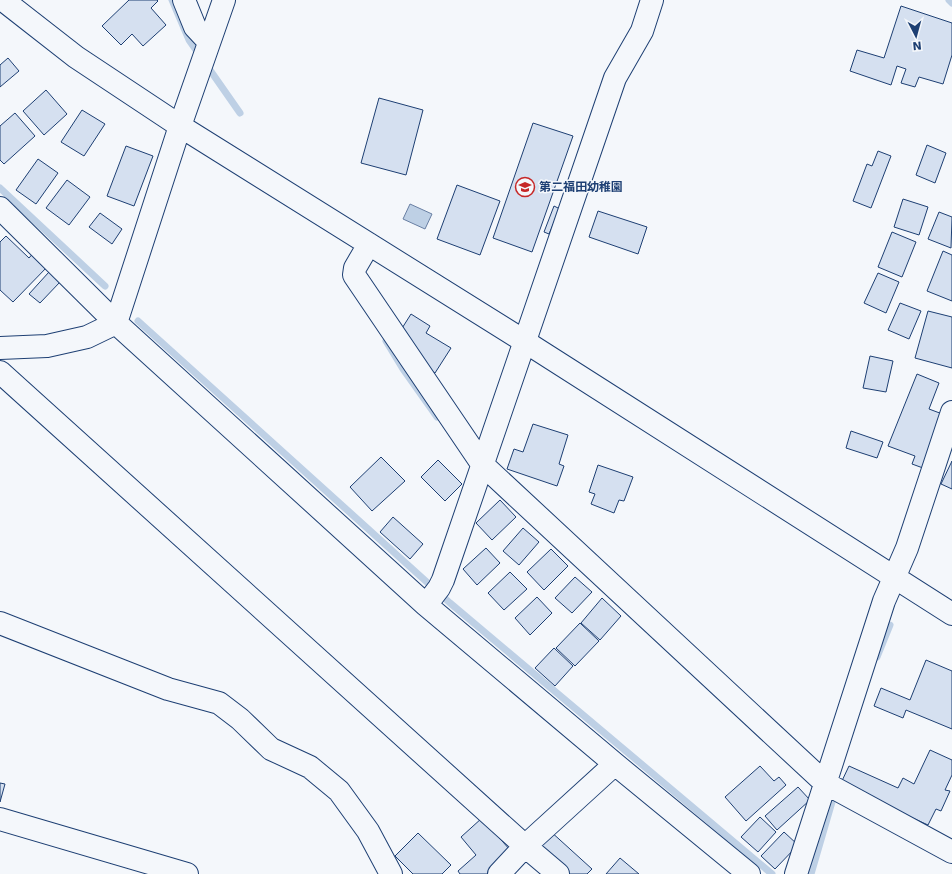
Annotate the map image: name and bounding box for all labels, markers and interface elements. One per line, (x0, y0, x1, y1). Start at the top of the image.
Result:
north arrow (896, 16, 936, 56)
text: N (912, 39, 922, 52)
school or university icon: 第二福田幼稚園 (514, 176, 536, 198)
place label: 第二福田幼稚園 (539, 180, 623, 194)

